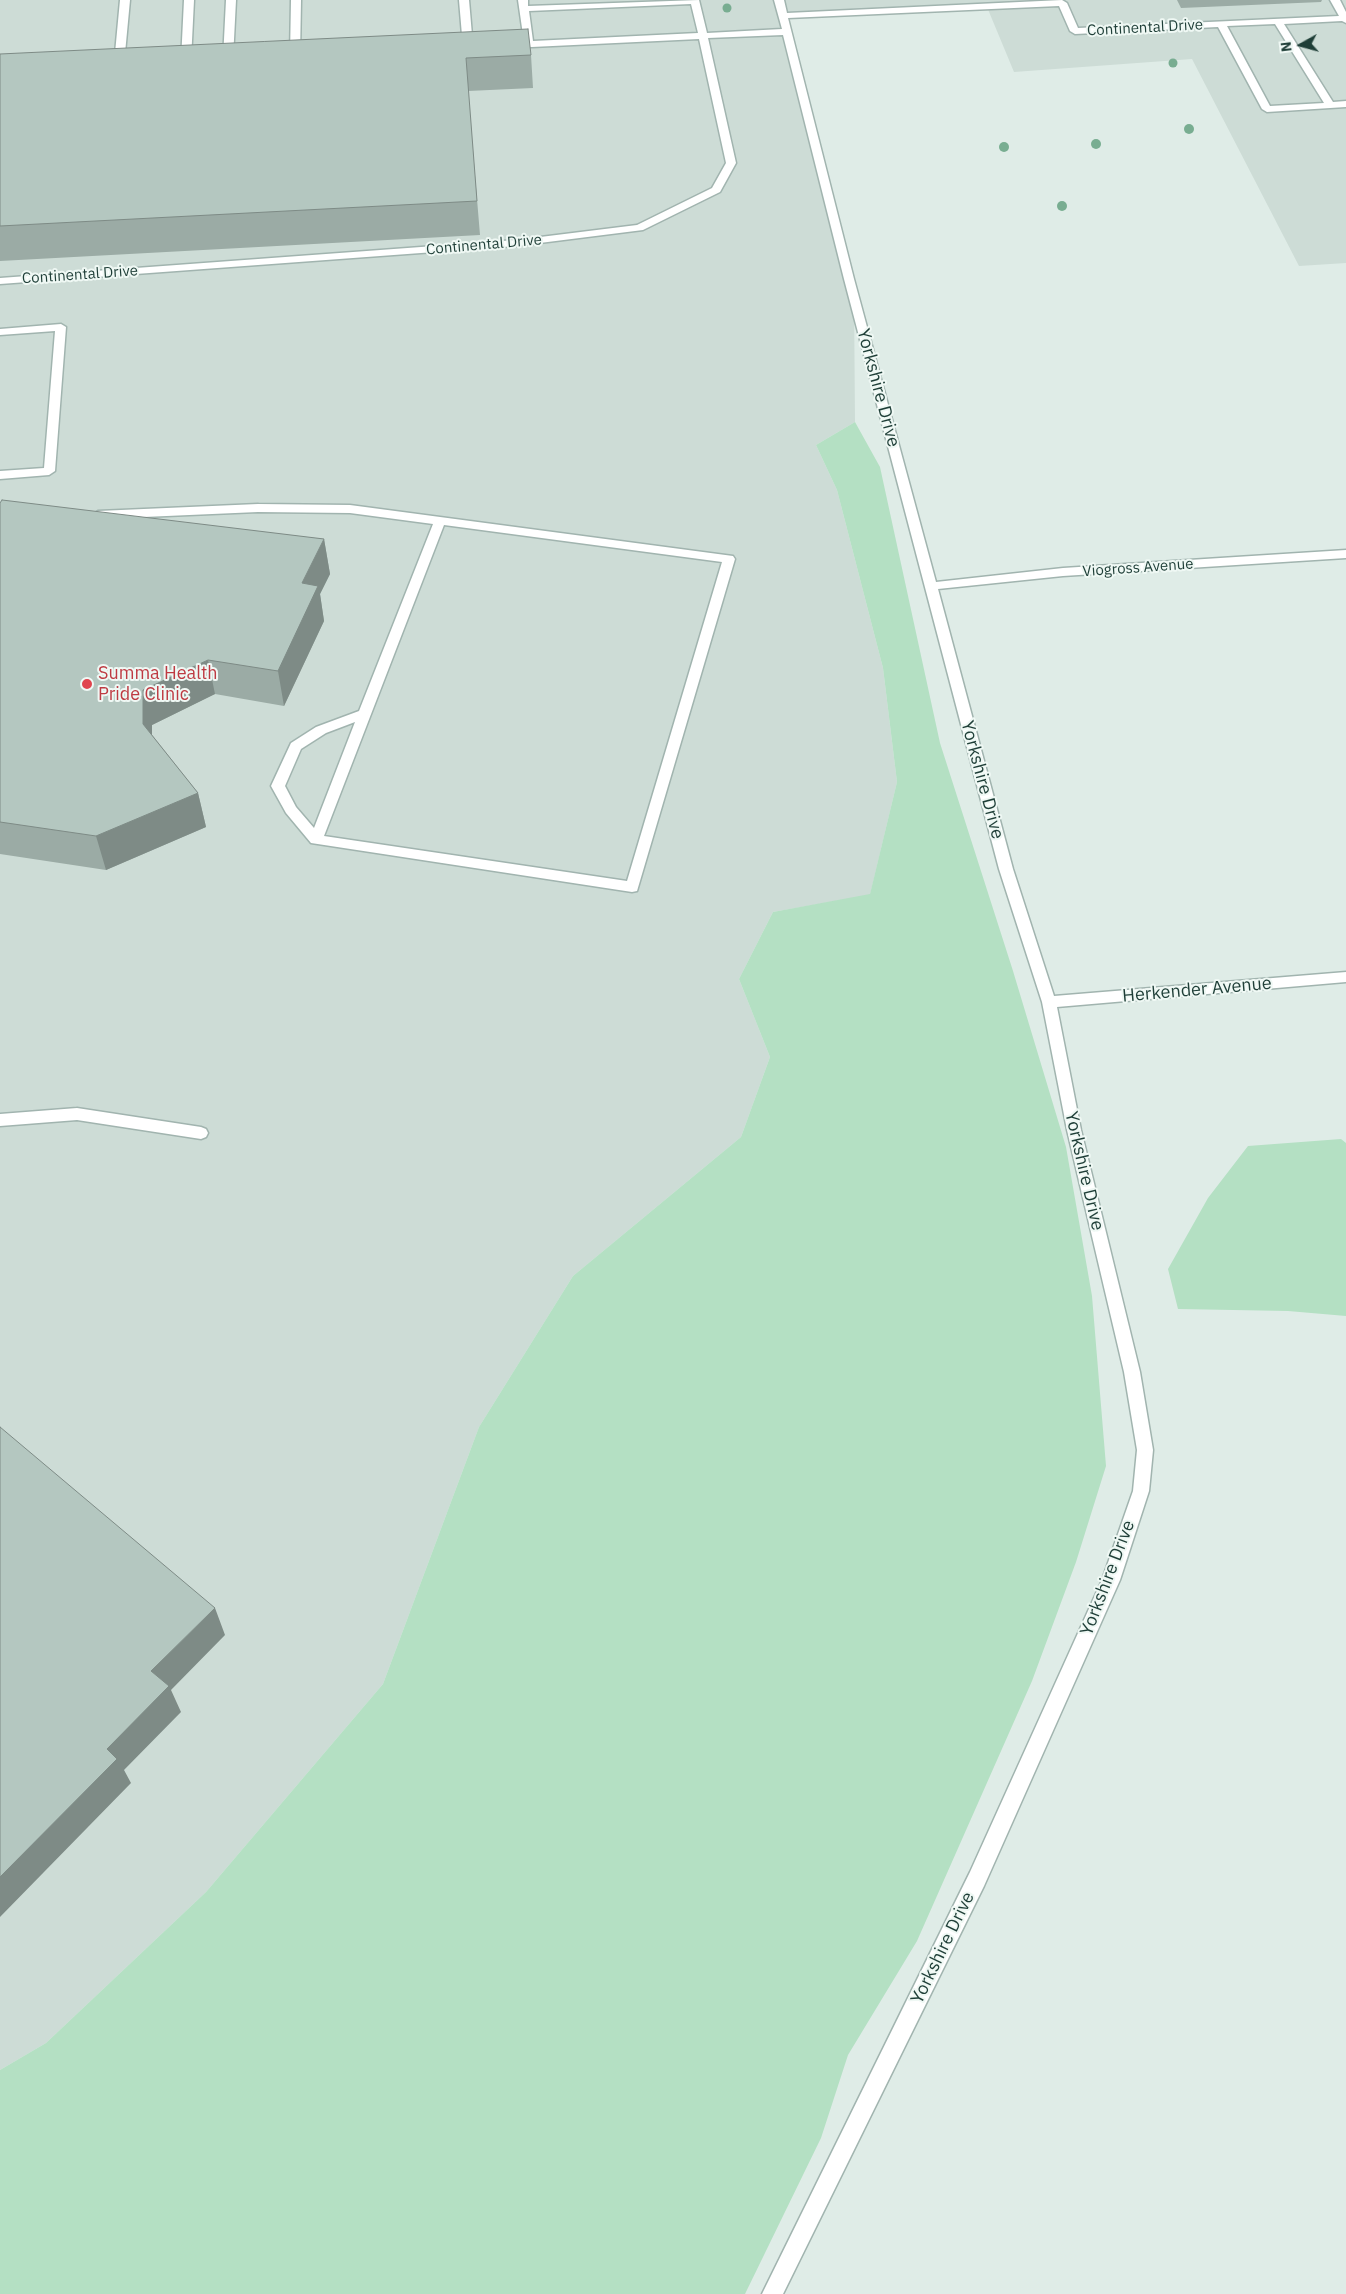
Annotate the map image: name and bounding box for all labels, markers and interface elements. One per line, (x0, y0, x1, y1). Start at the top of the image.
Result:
street label: Continental Drive (1086, 16, 1204, 40)
north arrow (1276, 20, 1326, 70)
text: N (1277, 41, 1296, 53)
street label: Continental Drive (425, 231, 543, 259)
street label: Continental Drive (21, 262, 139, 288)
street label: Yorkshire Drive (852, 326, 904, 450)
street label: Viogross Avenue (1082, 555, 1194, 581)
place label: Summa Health Pride Clinic (98, 663, 218, 706)
marker: Summa Health Pride Clinic (80, 677, 94, 691)
street label: Yorkshire Drive (956, 718, 1008, 842)
street label: Herkender Avenue (1121, 973, 1273, 1007)
street label: Yorkshire Drive (1060, 1109, 1108, 1233)
street label: Yorkshire Drive (1076, 1517, 1140, 1639)
street label: Yorkshire Drive (907, 1889, 979, 2007)

